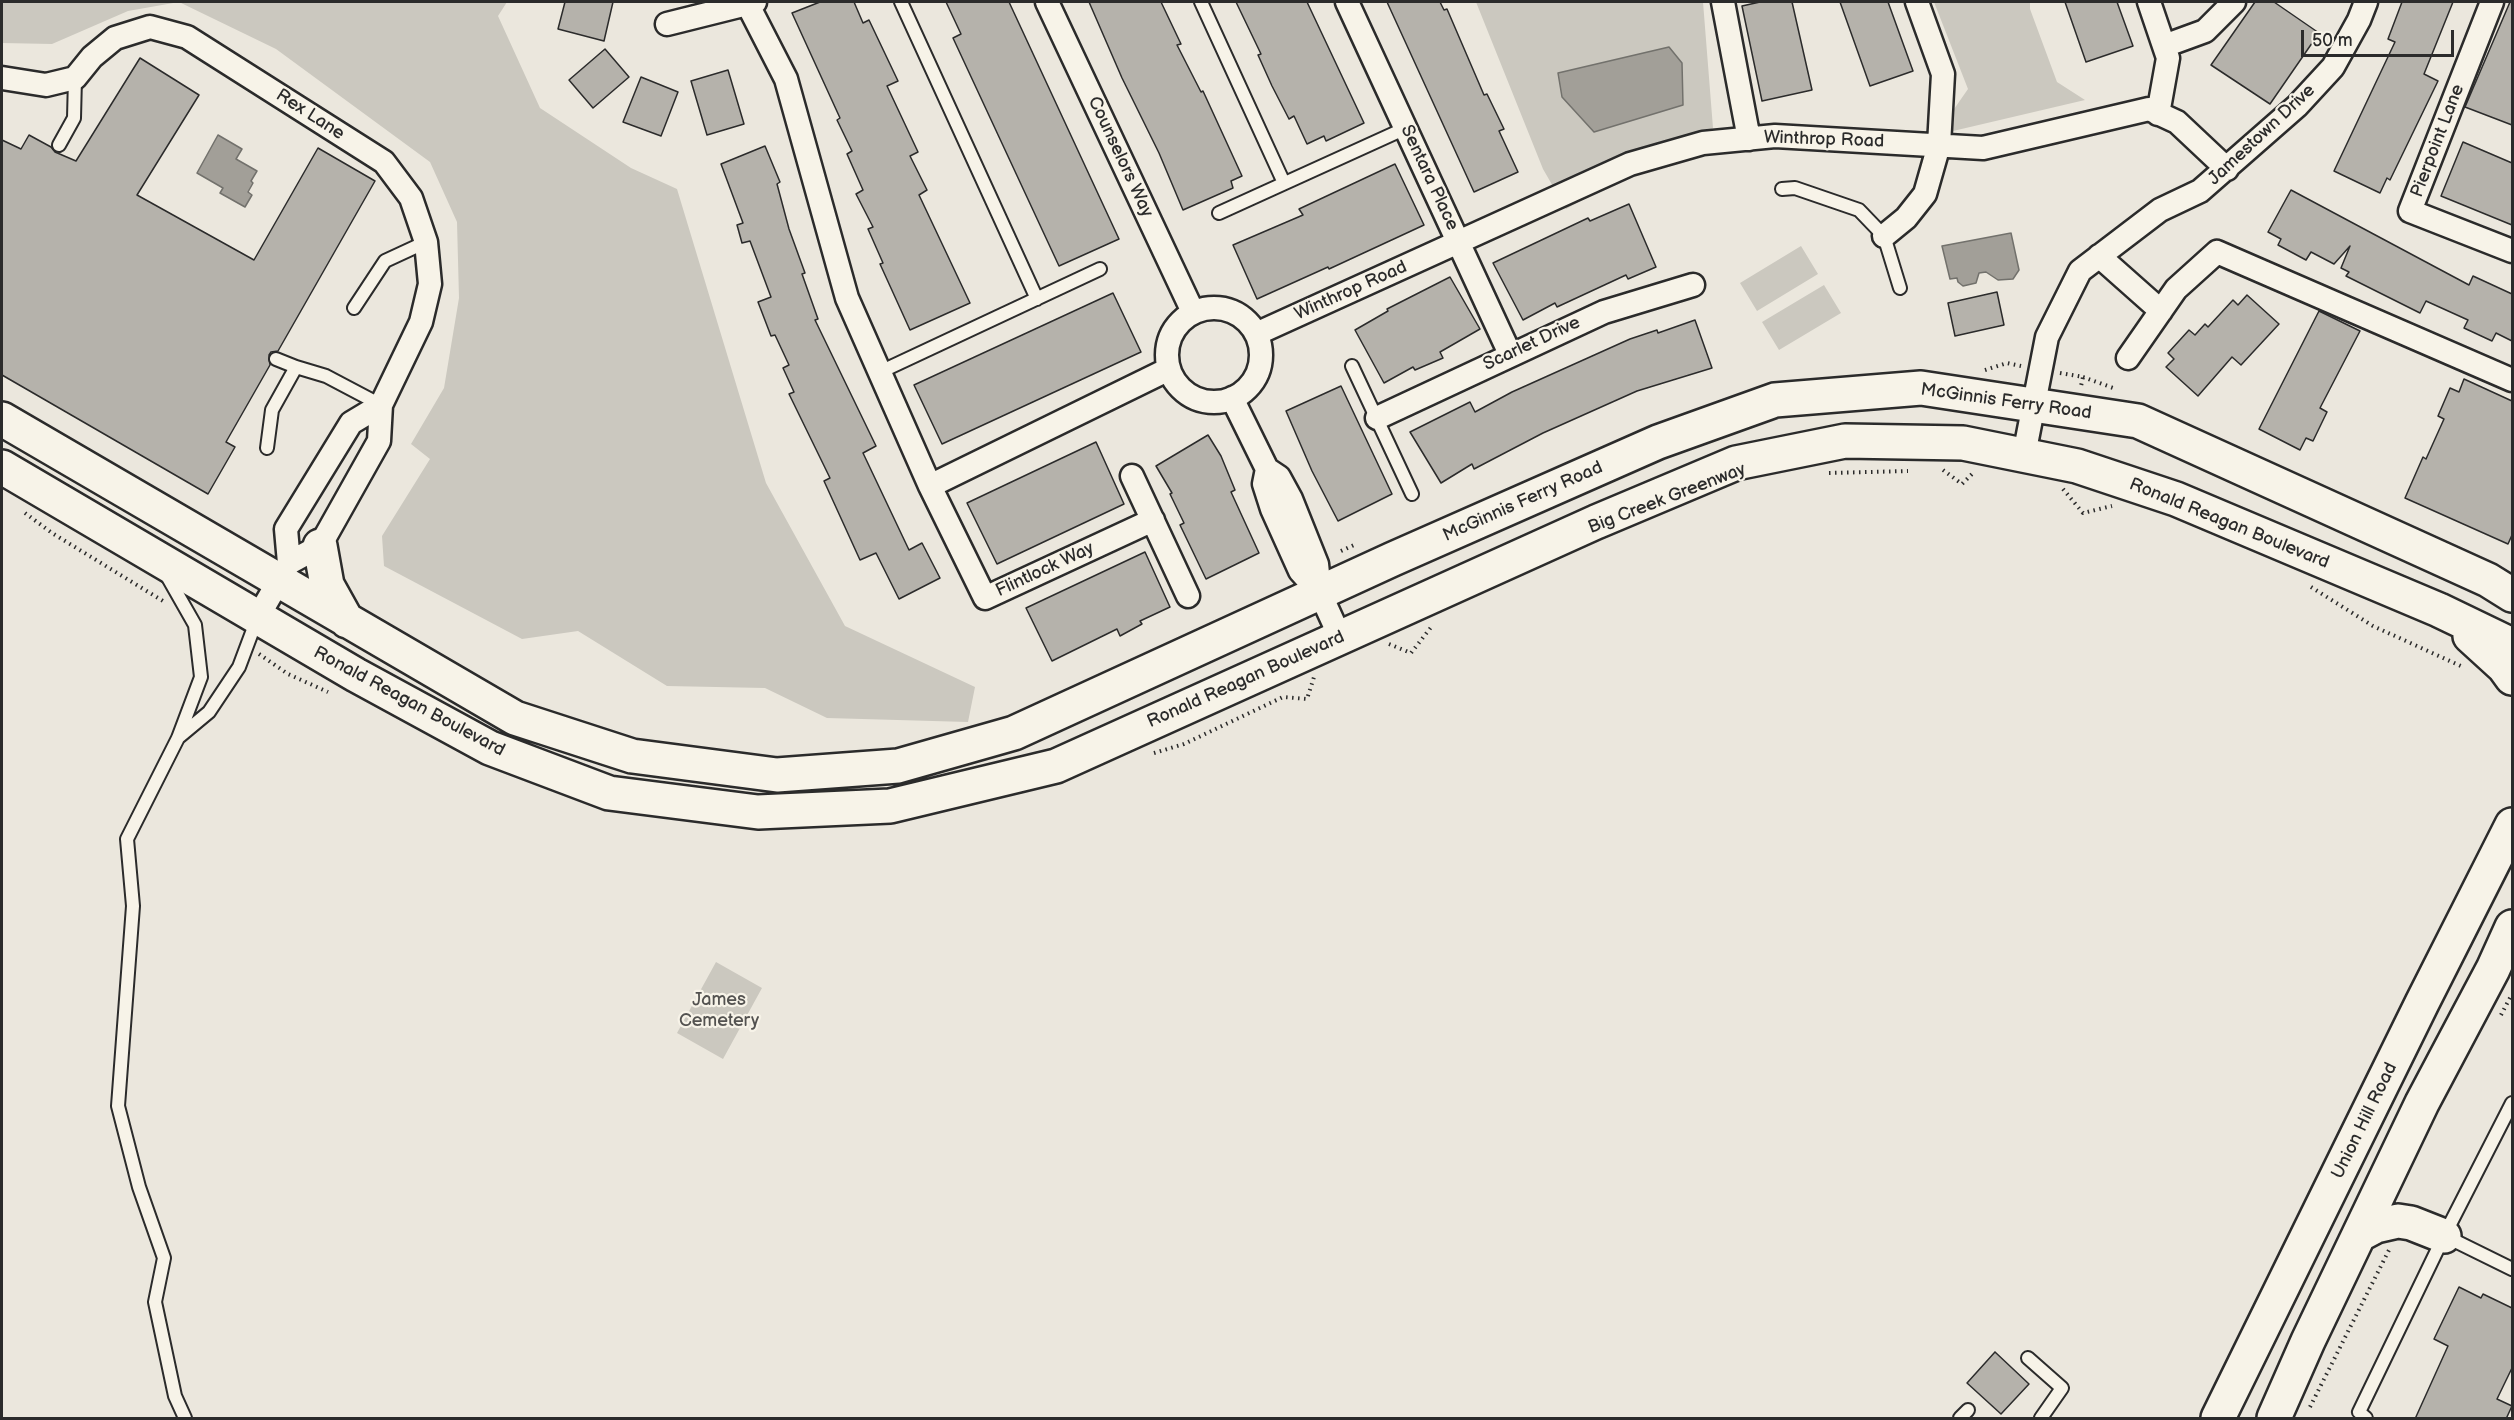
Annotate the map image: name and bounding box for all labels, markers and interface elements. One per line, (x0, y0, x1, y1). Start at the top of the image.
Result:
scale bar (2304, 18, 2457, 56)
text: 50 m (2312, 30, 2353, 51)
street label: Jamestown Drive (2204, 80, 2320, 190)
street label: Pierpoint Lane (2407, 82, 2469, 200)
street label: Rex Lane (272, 85, 348, 145)
street label: Counselors Way (1083, 93, 1157, 221)
street label: Sentara Place (1395, 122, 1463, 234)
street label: Winthrop Road (1763, 127, 1885, 153)
street label: Winthrop Road (1292, 257, 1410, 325)
street label: Scarlet Drive (1480, 312, 1584, 376)
street label: McGinnis Ferry Road (1919, 379, 2093, 425)
street label: McGinnis Ferry Road (1440, 457, 1606, 547)
street label: Big Creek Greenway (1585, 459, 1749, 539)
street label: Ronald Reagan Boulevard (2126, 474, 2332, 574)
street label: Flintlock Way (993, 538, 1097, 602)
street label: Ronald Reagan Boulevard (1144, 627, 1348, 733)
street label: Ronald Reagan Boulevard (310, 642, 508, 762)
park label: James Cemetery (679, 989, 759, 1032)
street label: Union Hill Road (2328, 1059, 2402, 1183)

